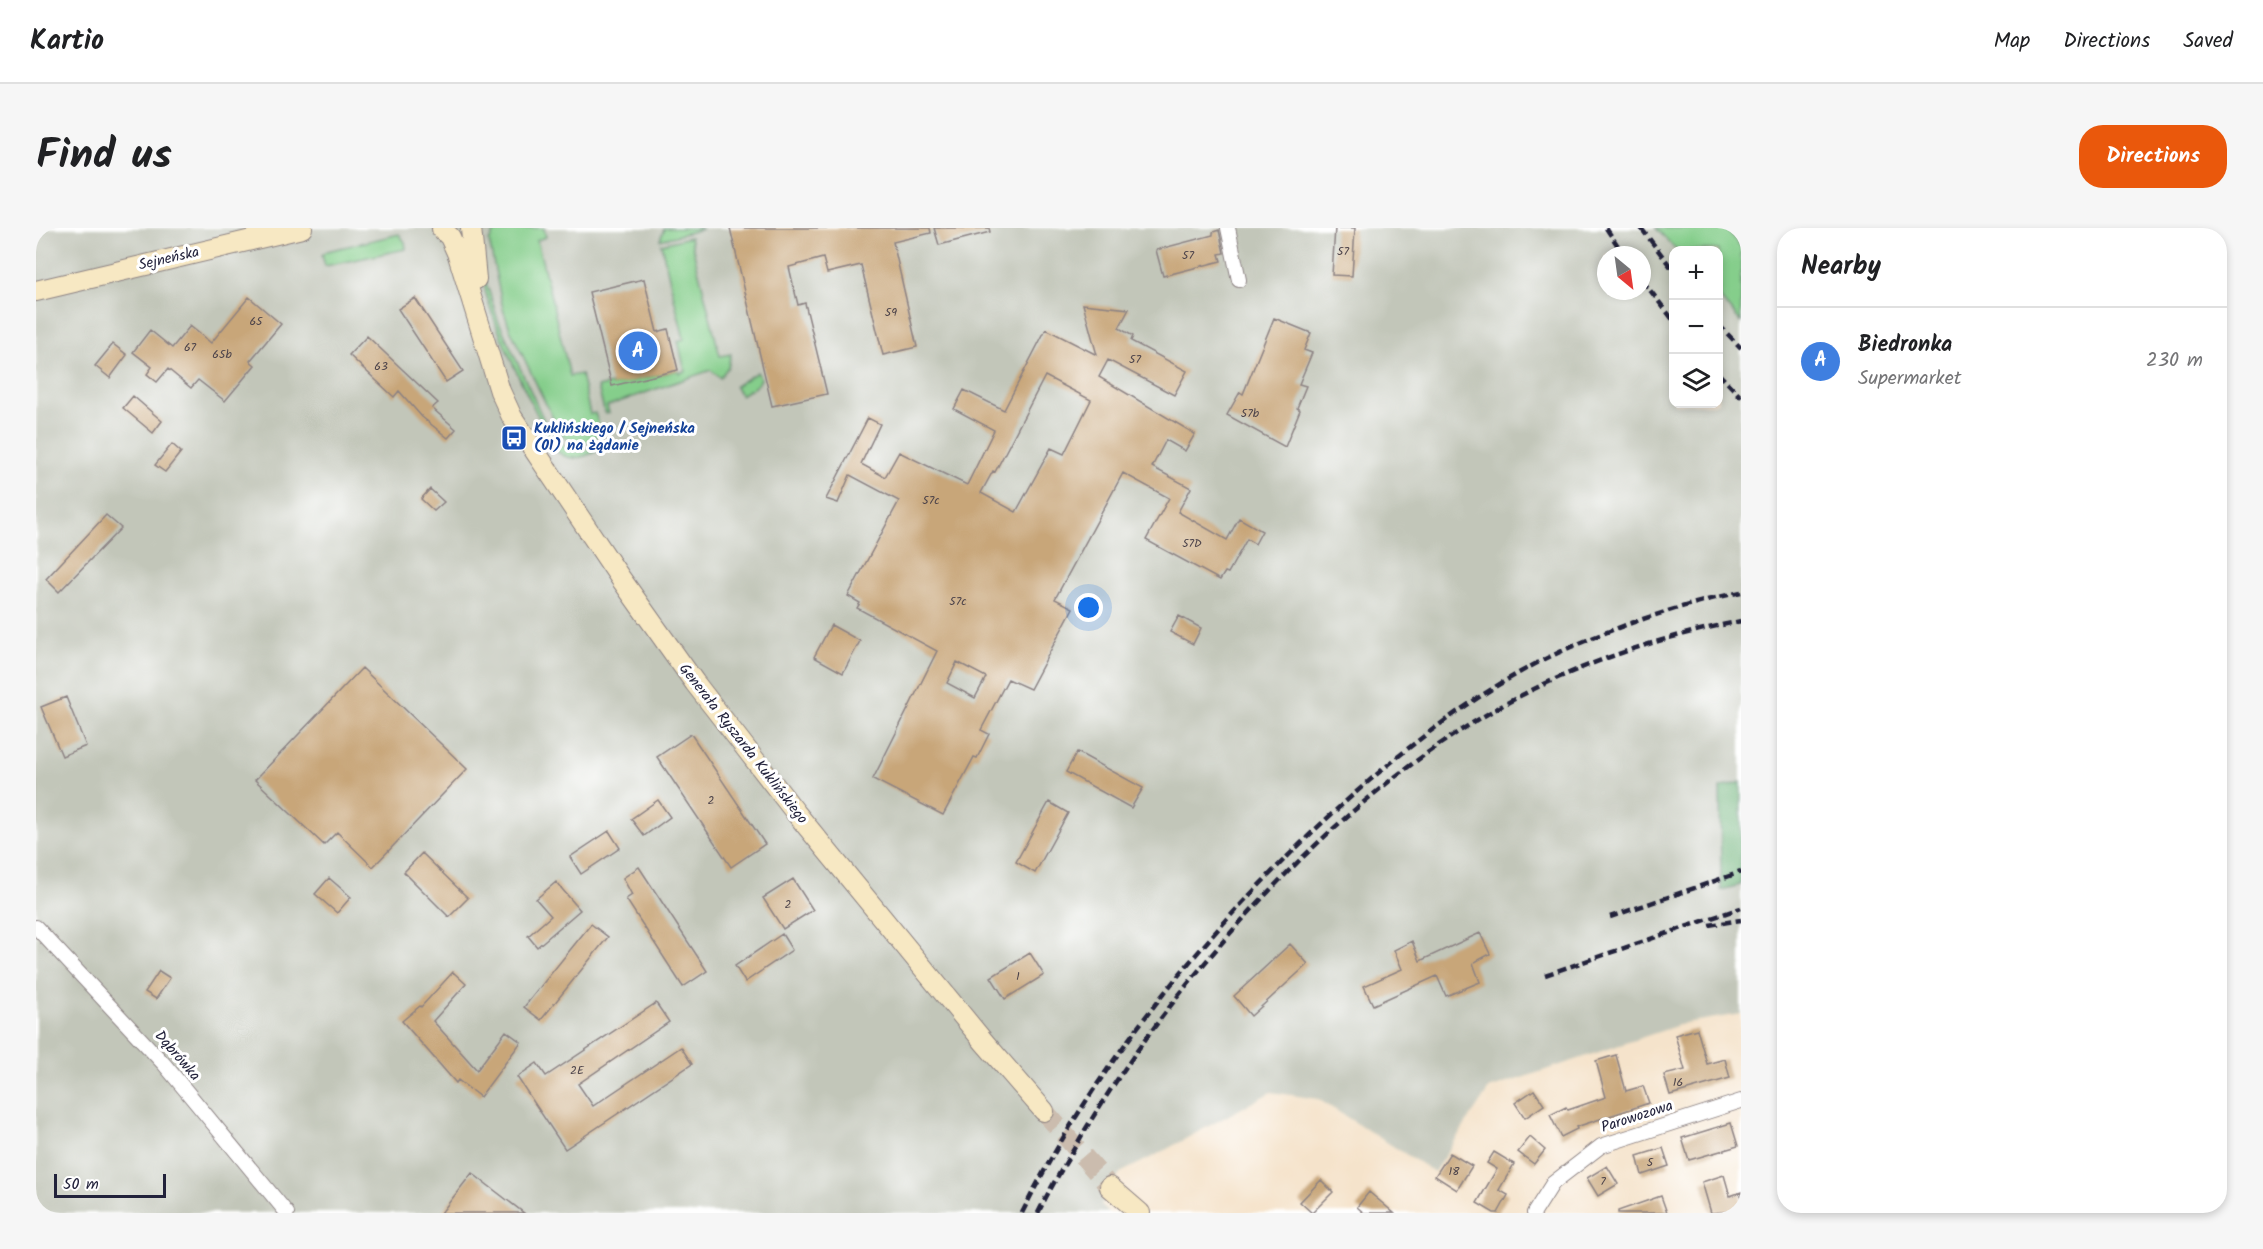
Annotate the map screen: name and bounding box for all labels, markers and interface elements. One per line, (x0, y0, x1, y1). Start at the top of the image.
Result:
text: Kartio (30, 19, 104, 64)
text: Map (1994, 25, 2030, 58)
text: Directions (2063, 25, 2150, 58)
text: Saved (2183, 25, 2233, 58)
text: Find us (36, 123, 172, 190)
button: Directions (2079, 125, 2227, 188)
street label: Sejneńska (136, 240, 202, 278)
house number: 57 (1337, 242, 1349, 261)
house number: 57 (1182, 246, 1194, 265)
north arrow (1597, 246, 1651, 300)
map controls (1669, 246, 1723, 408)
button: + (1669, 246, 1723, 300)
text: Nearby (1801, 246, 1881, 288)
button: − (1669, 300, 1723, 354)
house number: 59 (885, 303, 897, 322)
house number: 65 (249, 312, 264, 331)
pin: A (618, 328, 658, 374)
text: Biedronka (1858, 328, 1952, 363)
house number: 67 (184, 338, 197, 357)
house number: 65b (212, 345, 232, 364)
text: A (1814, 345, 1827, 377)
text: 230 m (2146, 345, 2203, 377)
house number: 57 (1129, 350, 1141, 369)
button: layers (1669, 354, 1723, 408)
house number: 63 (374, 357, 388, 376)
text: Supermarket (1858, 363, 1961, 395)
house number: 57b (1241, 404, 1260, 423)
place label: Kuklińskiego / Sejneńska (01) na żądanie (534, 417, 695, 458)
bus stop icon: Kuklińskiego / Sejneńska (01) na żądanie (499, 423, 529, 453)
house number: 57c (922, 491, 940, 510)
house number: 57D (1182, 534, 1202, 553)
house number: 57c (949, 592, 967, 611)
your location (1074, 593, 1103, 622)
street label: Generała Ryszarda Kuklińskiego (672, 658, 814, 830)
house number: 2 (708, 791, 715, 810)
house number: 2 (785, 895, 792, 914)
house number: 1 (1016, 967, 1020, 986)
street label: Dąbrówka (148, 1025, 206, 1087)
house number: 2E (570, 1061, 585, 1080)
house number: 16 (1673, 1073, 1683, 1092)
street label: Parowozowa (1598, 1094, 1676, 1140)
house number: 5 (1647, 1153, 1655, 1172)
house number: 18 (1449, 1162, 1460, 1181)
scale bar (54, 1171, 166, 1198)
text: 50 m (63, 1172, 99, 1197)
house number: 7 (1600, 1172, 1606, 1191)

